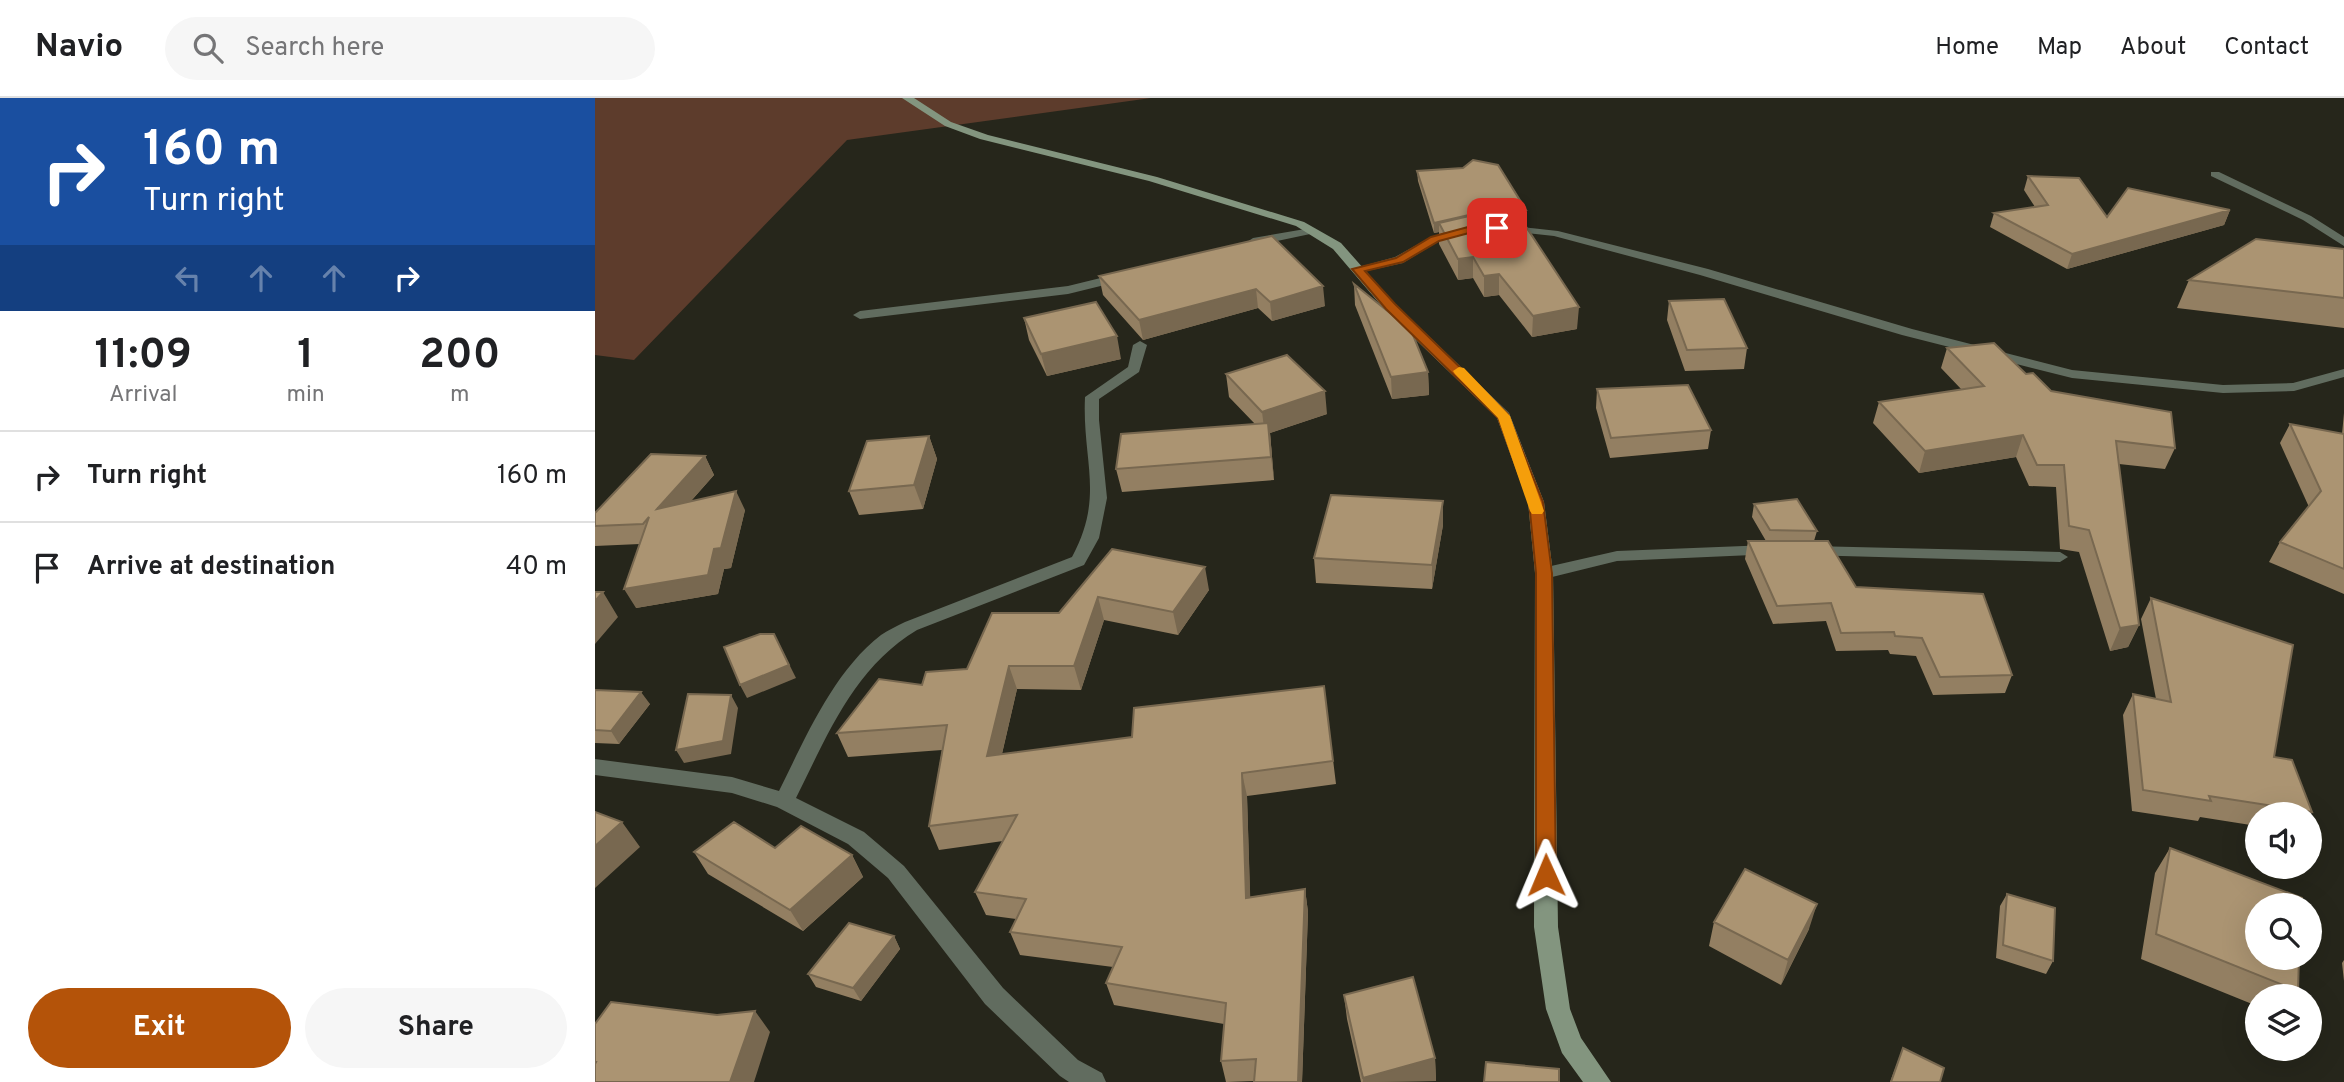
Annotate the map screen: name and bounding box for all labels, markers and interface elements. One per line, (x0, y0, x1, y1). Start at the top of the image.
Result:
search box (165, 17, 655, 80)
text: Navio (35, 27, 123, 69)
icon: search (189, 29, 227, 67)
text: Search here (245, 32, 384, 65)
text: Home (1935, 33, 1999, 63)
text: Map (2037, 33, 2082, 63)
text: About (2120, 33, 2186, 63)
text: Contact (2224, 33, 2309, 63)
text: 160 m (143, 121, 280, 183)
icon: right (28, 126, 119, 217)
text: Turn right (143, 182, 285, 222)
pin (1467, 198, 1527, 258)
icon: arrive (1478, 209, 1516, 247)
icon: left (169, 259, 207, 297)
icon: ahead (242, 259, 280, 297)
icon: ahead (315, 259, 353, 297)
icon: right (388, 259, 426, 297)
text: 11:09 (95, 330, 192, 383)
text: 1 (297, 330, 314, 383)
text: 200 (419, 330, 500, 383)
text: Arrival (109, 381, 177, 410)
text: min (286, 381, 325, 410)
text: m (450, 381, 470, 410)
icon: right (28, 458, 66, 496)
text: Turn right (87, 460, 207, 493)
text: 160 m (497, 460, 567, 493)
icon: arrive (28, 549, 66, 587)
text: Arrive at destination (87, 551, 335, 584)
text: 40 m (506, 551, 567, 584)
map controls (2245, 802, 2322, 1061)
button: sound (2245, 802, 2322, 879)
position arrow (1509, 838, 1583, 912)
button: search (2245, 893, 2322, 970)
button: layers (2245, 984, 2322, 1061)
button: Exit (28, 988, 291, 1068)
button: Share (305, 988, 567, 1068)

